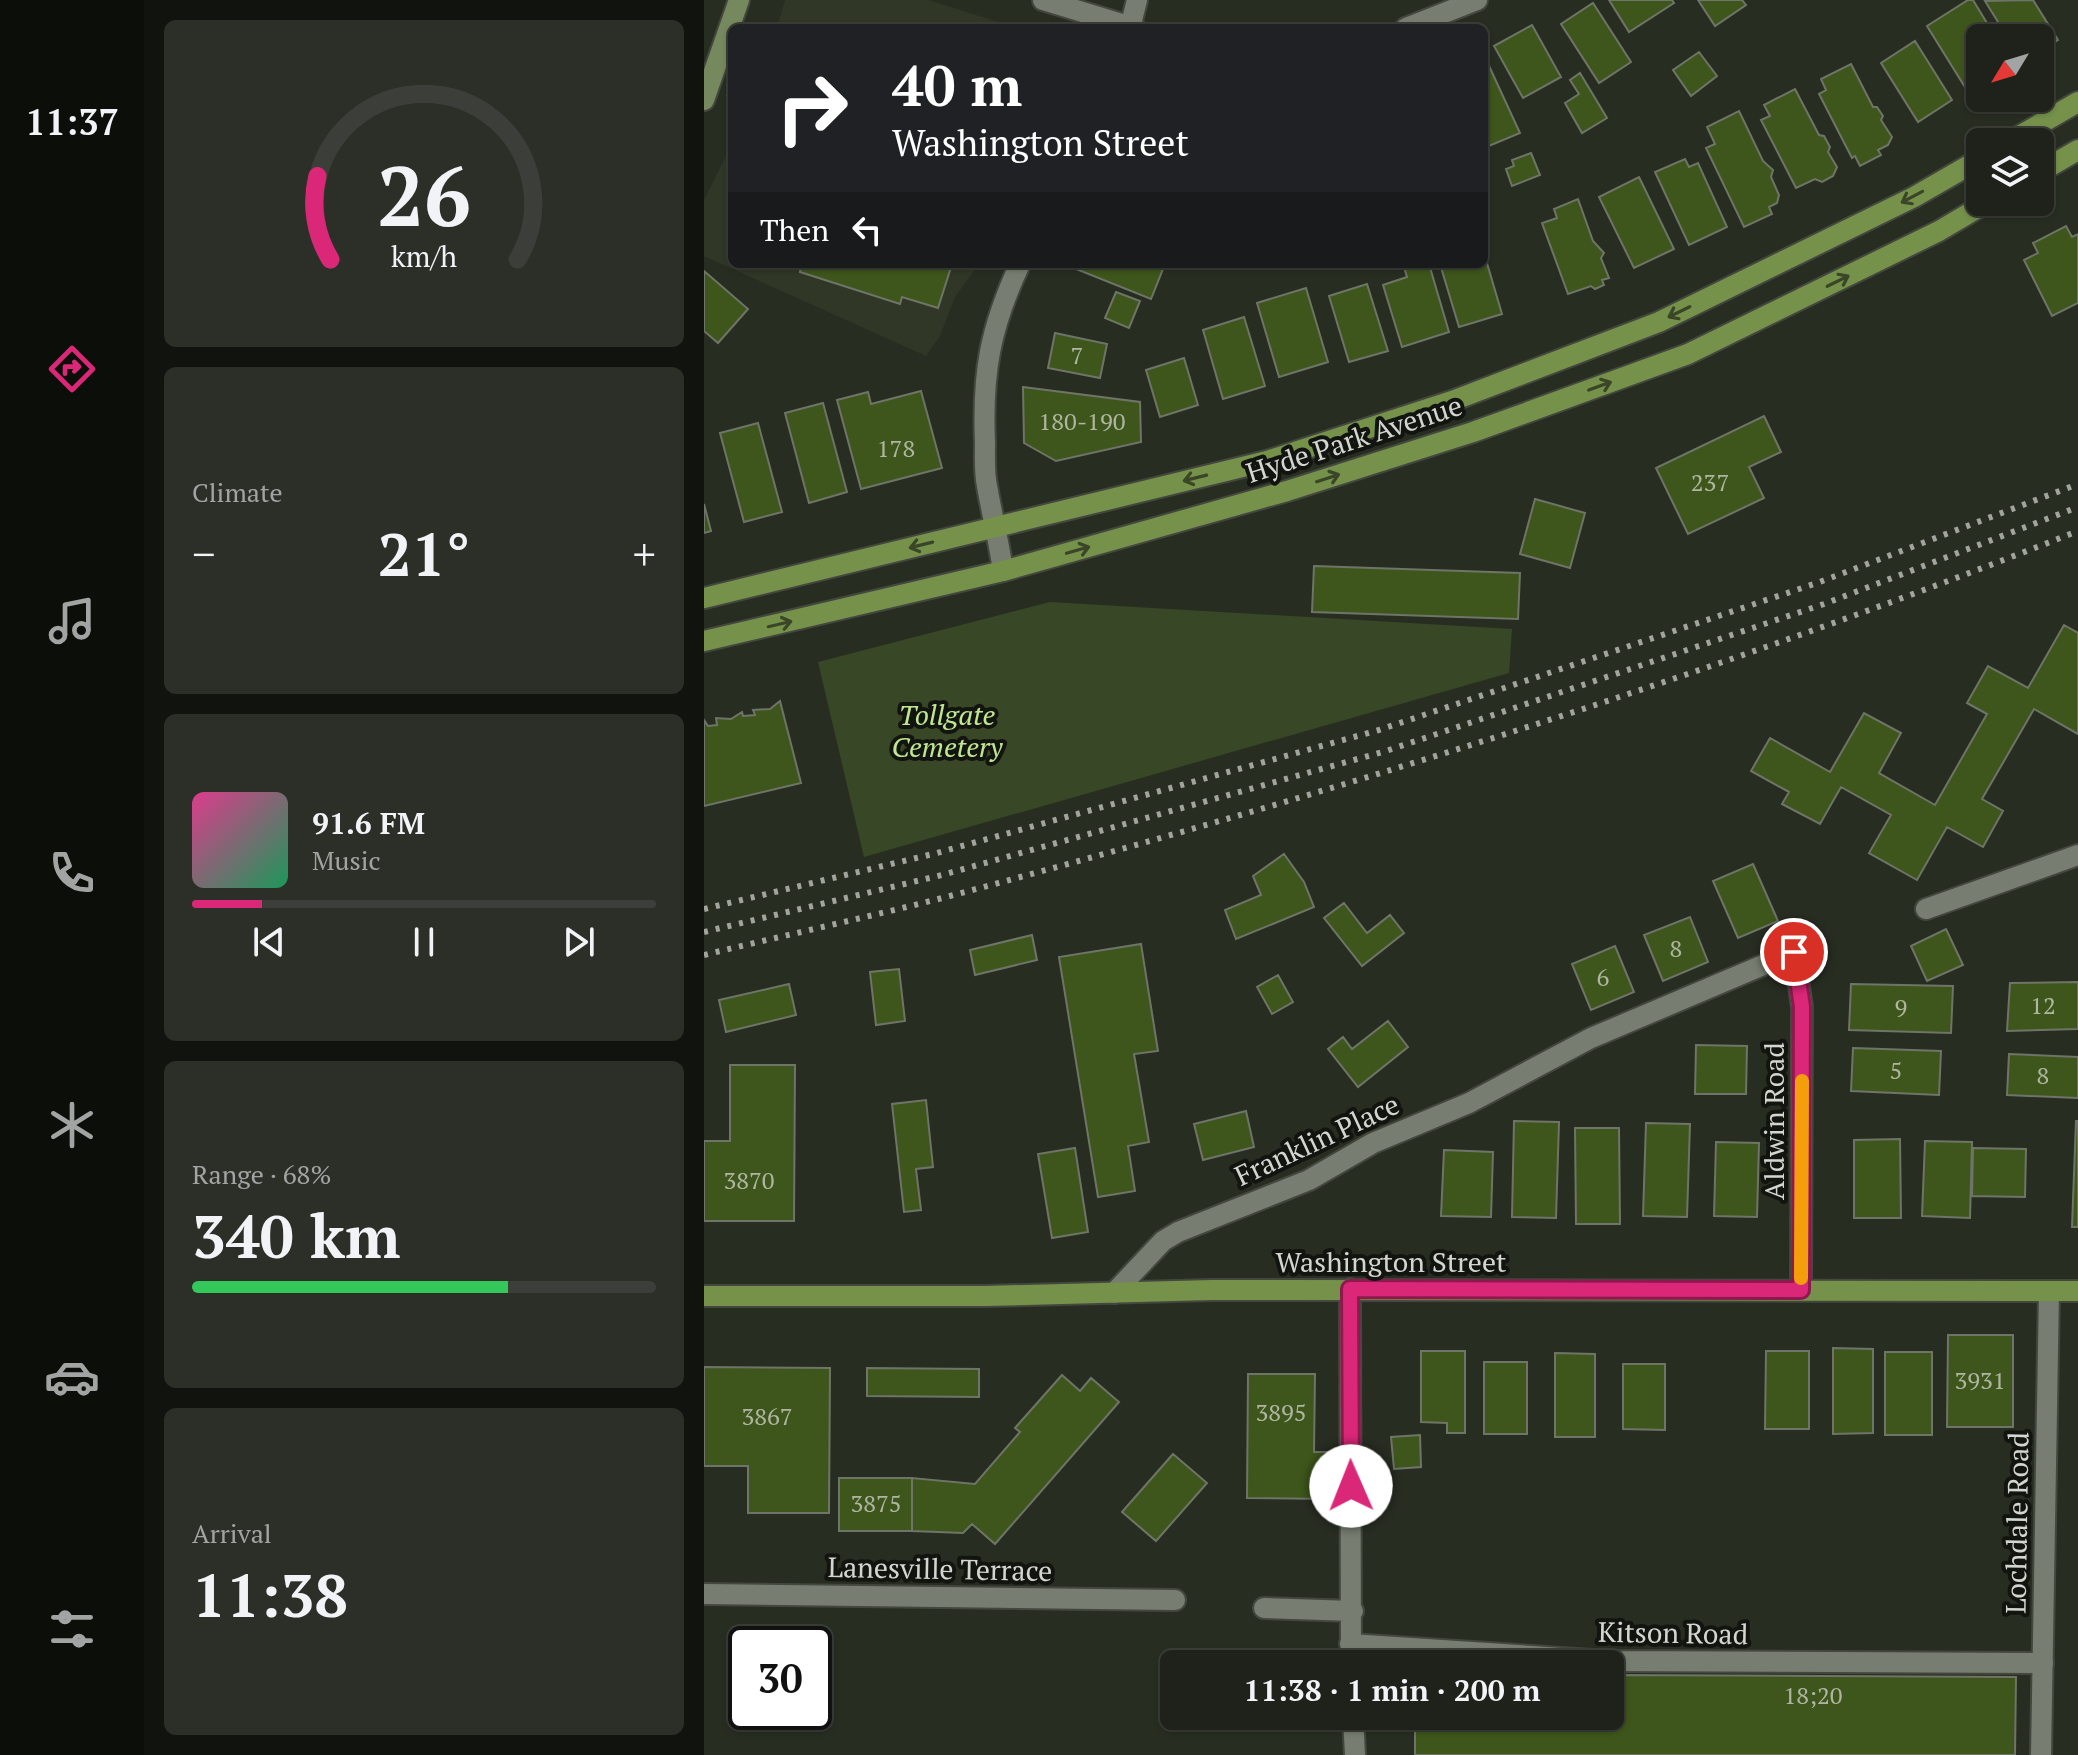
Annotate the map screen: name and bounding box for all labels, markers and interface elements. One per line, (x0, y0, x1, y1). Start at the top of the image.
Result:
north arrow (1966, 24, 2054, 112)
map controls (1966, 24, 2054, 216)
text: 40 m (892, 48, 1022, 122)
icon: right (760, 56, 864, 160)
text: 11:37 (25, 98, 119, 145)
text: Washington Street (892, 119, 1189, 166)
button: layers (1966, 128, 2054, 216)
text: 26 (377, 139, 471, 249)
one-way arrow (1901, 190, 1925, 206)
icon: left (845, 208, 889, 252)
text: Then (760, 210, 829, 250)
text: km/h (391, 237, 457, 275)
one-way arrow (1825, 272, 1849, 288)
one-way arrow (1667, 305, 1691, 320)
house number: 7 (1071, 339, 1083, 371)
icon: directions (44, 341, 100, 397)
one-way arrow (1588, 377, 1613, 392)
street label: Hyde Park Avenue (1241, 386, 1467, 491)
house number: 180-190 (1039, 405, 1125, 437)
house number: 178 (877, 432, 915, 464)
house number: 237 (1691, 466, 1729, 498)
one-way arrow (1315, 470, 1340, 485)
one-way arrow (1183, 472, 1209, 487)
text: Climate (192, 475, 283, 509)
text: 21° (378, 514, 470, 593)
text: − (192, 524, 215, 583)
text: + (633, 524, 656, 583)
one-way arrow (909, 538, 935, 553)
one-way arrow (1064, 542, 1090, 557)
icon: music (44, 593, 100, 649)
one-way arrow (767, 616, 792, 631)
park label: Tollgate Cemetery (892, 696, 1004, 765)
text: 91.6 FM (312, 803, 425, 843)
text: Music (312, 843, 381, 877)
icon: phone (44, 845, 100, 901)
pin (1760, 918, 1828, 986)
icon: previous (247, 920, 291, 964)
icon: pause (402, 920, 446, 964)
icon: next (557, 920, 601, 964)
icon: arrive (1772, 930, 1816, 974)
house number: 8 (1670, 932, 1682, 964)
house number: 6 (1597, 961, 1610, 993)
house number: 12 (2030, 989, 2056, 1021)
house number: 9 (1895, 991, 1907, 1023)
street label: Aldwin Road (1755, 1042, 1792, 1200)
house number: 5 (1890, 1054, 1902, 1086)
house number: 8 (2037, 1059, 2049, 1091)
street label: Franklin Place (1229, 1085, 1405, 1194)
icon: climate (44, 1097, 100, 1153)
text: Range · 68% (192, 1157, 331, 1191)
house number: 3870 (723, 1164, 775, 1196)
text: 340 km (192, 1196, 400, 1275)
street label: Washington Street (1276, 1243, 1507, 1280)
icon: car (44, 1349, 100, 1405)
house number: 3931 (1954, 1364, 2006, 1396)
house number: 3895 (1255, 1396, 1307, 1428)
house number: 3867 (741, 1400, 793, 1432)
street label: Lochdale Road (1996, 1432, 2037, 1614)
position arrow (1309, 1444, 1393, 1528)
house number: 3875 (850, 1487, 902, 1519)
text: Arrival (192, 1516, 272, 1550)
street label: Lanesville Terrace (827, 1548, 1053, 1589)
text: 11:38 (192, 1555, 348, 1634)
icon: filters (44, 1601, 100, 1657)
street label: Kitson Road (1597, 1613, 1749, 1652)
speed limit sign: 30 (728, 1626, 832, 1730)
text: 11:38 · 1 min · 200 m (1244, 1670, 1540, 1710)
house number: 18;20 (1783, 1679, 1843, 1711)

